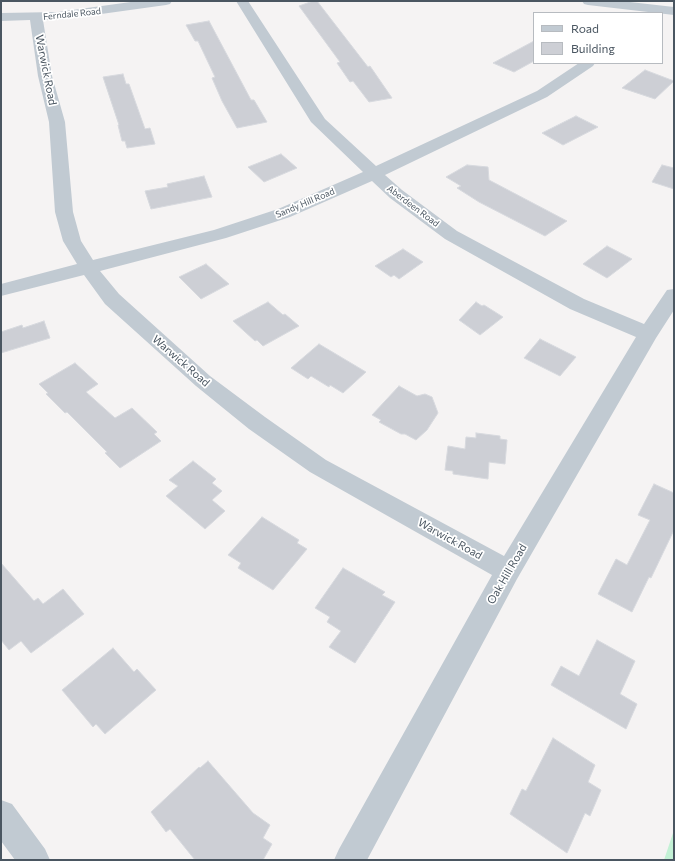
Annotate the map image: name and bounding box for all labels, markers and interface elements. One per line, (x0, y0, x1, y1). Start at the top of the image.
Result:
street label: Ferndale Road (43, 6, 101, 22)
legend (533, 12, 663, 64)
text: Road (571, 21, 599, 35)
street label: Warwick Road (33, 34, 59, 106)
text: Building (571, 41, 615, 55)
street label: Aberdeen Road (385, 183, 441, 229)
street label: Sandy Hill Road (274, 186, 336, 220)
street label: Warwick Road (150, 333, 212, 389)
street label: Warwick Road (415, 516, 485, 562)
street label: Oak Hill Road (484, 542, 530, 606)

